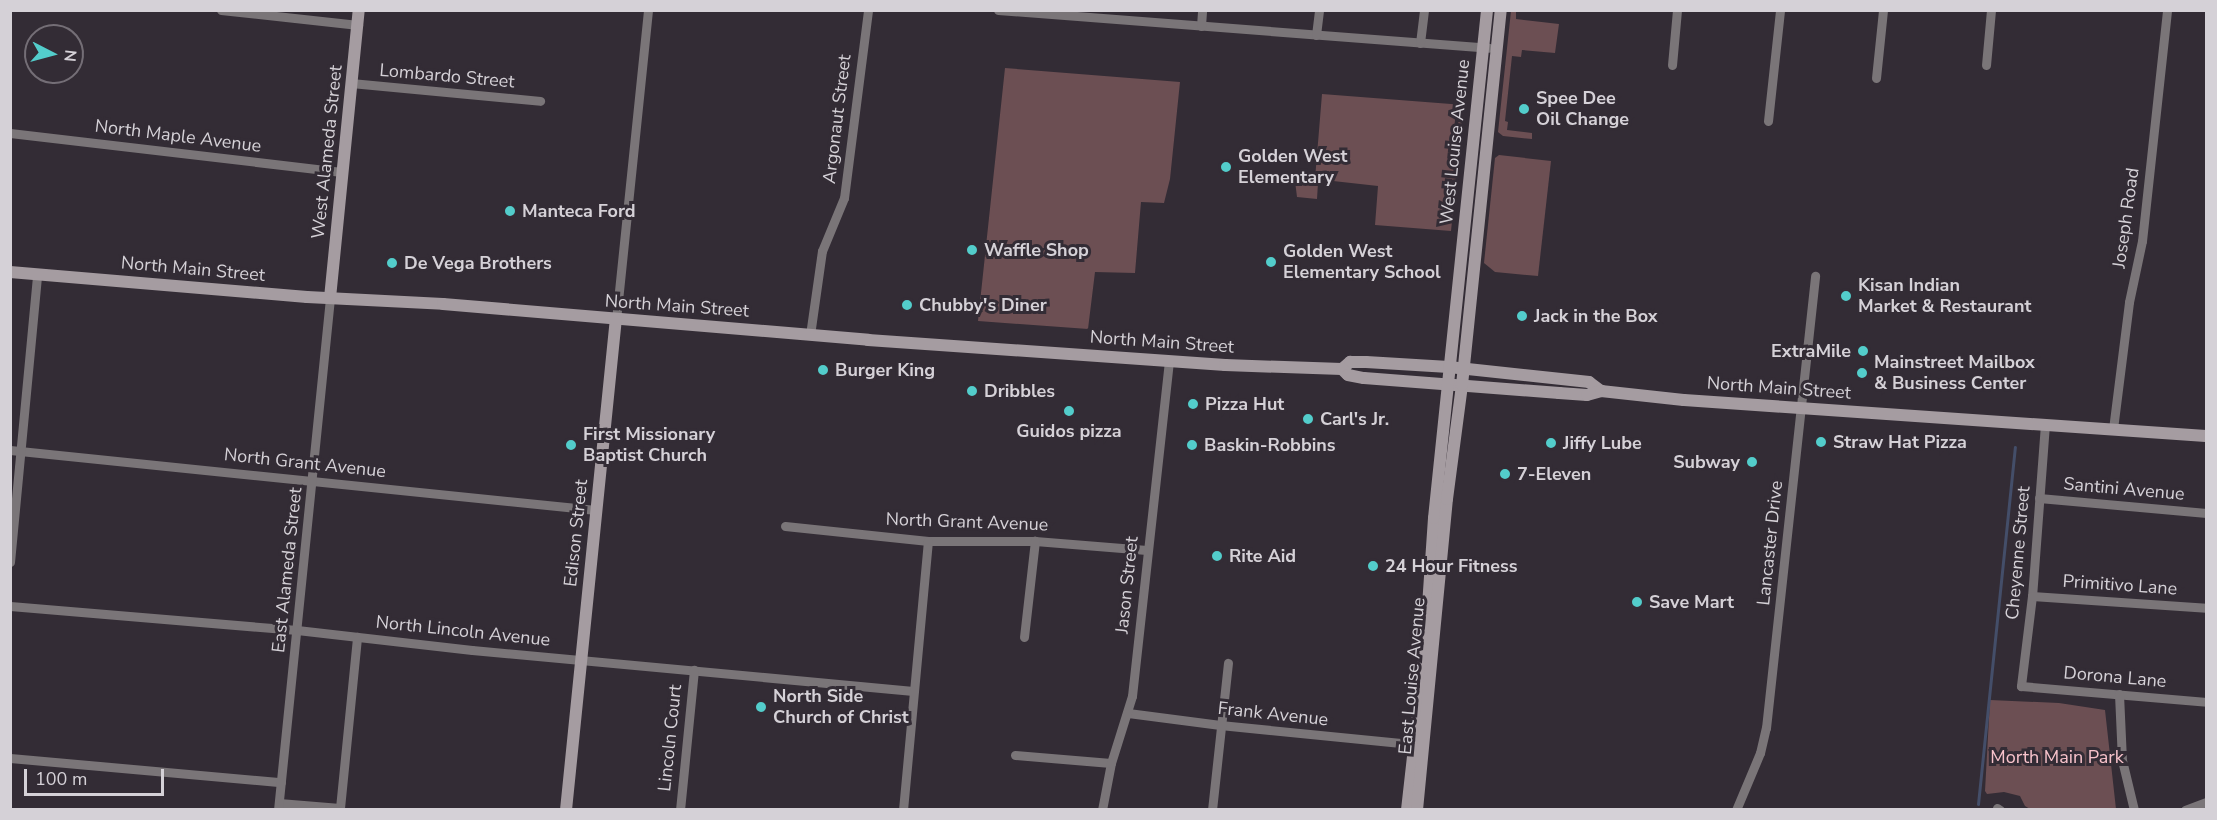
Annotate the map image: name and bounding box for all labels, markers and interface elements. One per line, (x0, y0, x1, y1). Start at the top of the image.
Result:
north arrow (24, 24, 84, 84)
text: N (58, 49, 81, 63)
street label: Argonaut Street (818, 53, 856, 185)
street label: West Louise Avenue (1436, 58, 1474, 226)
street label: Lombardo Street (378, 59, 516, 93)
street label: West Alameda Street (307, 64, 347, 240)
place label: Spee Dee Oil Change (1536, 88, 1629, 130)
marker: Spee Dee Oil Change (1517, 102, 1531, 116)
street label: North Maple Avenue (94, 115, 262, 157)
place label: Golden West Elementary (1238, 146, 1347, 188)
marker: Golden West Elementary (1219, 160, 1233, 174)
street label: Joseph Road (2108, 166, 2144, 270)
place label: Manteca Ford (522, 200, 636, 222)
marker: Manteca Ford (503, 204, 517, 218)
place label: Waffle Shop (984, 239, 1089, 261)
place label: Golden West Elementary School (1283, 241, 1441, 284)
marker: Waffle Shop (965, 243, 979, 257)
street label: North Main Street (120, 252, 266, 286)
place label: De Vega Brothers (404, 252, 552, 274)
marker: Golden West Elementary School (1264, 255, 1278, 269)
marker: De Vega Brothers (385, 256, 399, 270)
place label: Kisan Indian Market & Restaurant (1858, 275, 2031, 318)
marker: Kisan Indian Market & Restaurant (1839, 289, 1853, 303)
street label: North Main Street (604, 290, 750, 322)
place label: Chubby's Diner (919, 294, 1047, 316)
marker: Chubby's Diner (900, 298, 914, 312)
place label: Jack in the Box (1534, 305, 1658, 327)
marker: Jack in the Box (1515, 309, 1529, 323)
street label: North Main Street (1089, 326, 1235, 358)
place label: ExtraMile (1771, 340, 1851, 362)
marker: ExtraMile (1856, 344, 1870, 358)
place label: Mainstreet Mailbox & Business Center (1874, 352, 2035, 394)
place label: Burger King (835, 359, 935, 381)
marker: Burger King (816, 363, 830, 377)
marker: Mainstreet Mailbox & Business Center (1855, 366, 1869, 380)
street label: North Main Street (1706, 372, 1852, 404)
place label: Dribbles (984, 380, 1055, 402)
marker: Dribbles (965, 384, 979, 398)
place label: Pizza Hut (1205, 393, 1284, 415)
marker: Pizza Hut (1186, 397, 1200, 411)
marker: Guidos pizza (1062, 404, 1076, 418)
place label: Carl's Jr. (1320, 408, 1389, 430)
marker: Carl's Jr. (1301, 412, 1315, 426)
place label: Guidos pizza (1016, 420, 1122, 442)
place label: First Missionary Baptist Church (583, 424, 715, 466)
place label: Straw Hat Pizza (1833, 431, 1967, 453)
place label: Jiffy Lube (1563, 432, 1642, 454)
place label: Baskin-Robbins (1204, 434, 1336, 456)
marker: Straw Hat Pizza (1814, 435, 1828, 449)
marker: Jiffy Lube (1544, 436, 1558, 450)
marker: First Missionary Baptist Church (564, 438, 578, 452)
marker: Baskin-Robbins (1185, 438, 1199, 452)
street label: North Grant Avenue (223, 444, 387, 482)
place label: Subway (1673, 451, 1740, 473)
marker: Subway (1745, 455, 1759, 469)
place label: 7-Eleven (1517, 463, 1591, 485)
marker: 7-Eleven (1498, 467, 1512, 481)
street label: Santini Avenue (2062, 473, 2186, 505)
street label: Edison Street (560, 478, 592, 588)
street label: Lancaster Drive (1753, 479, 1787, 607)
street label: Cheyenne Street (2001, 485, 2035, 621)
street label: East Alameda Street (268, 486, 306, 654)
street label: North Grant Avenue (885, 508, 1049, 536)
street label: Jason Street (1111, 535, 1143, 635)
place label: Rite Aid (1229, 545, 1296, 567)
marker: Rite Aid (1210, 549, 1224, 563)
place label: 24 Hour Fitness (1385, 555, 1518, 577)
marker: 24 Hour Fitness (1366, 559, 1380, 573)
street label: Primitivo Lane (2062, 570, 2178, 600)
place label: Save Mart (1649, 591, 1734, 613)
marker: Save Mart (1630, 595, 1644, 609)
street label: East Louise Avenue (1394, 597, 1430, 755)
street label: North Lincoln Avenue (375, 611, 551, 651)
street label: Dorona Lane (2063, 662, 2167, 692)
street label: Lincoln Court (654, 684, 686, 792)
place label: North Side Church of Christ (773, 686, 909, 728)
street label: Frank Avenue (1217, 697, 1329, 731)
marker: North Side Church of Christ (754, 700, 768, 714)
park label: Morth Main Park (1990, 746, 2124, 768)
scale bar (27, 757, 166, 795)
text: 100 m (35, 767, 87, 791)

